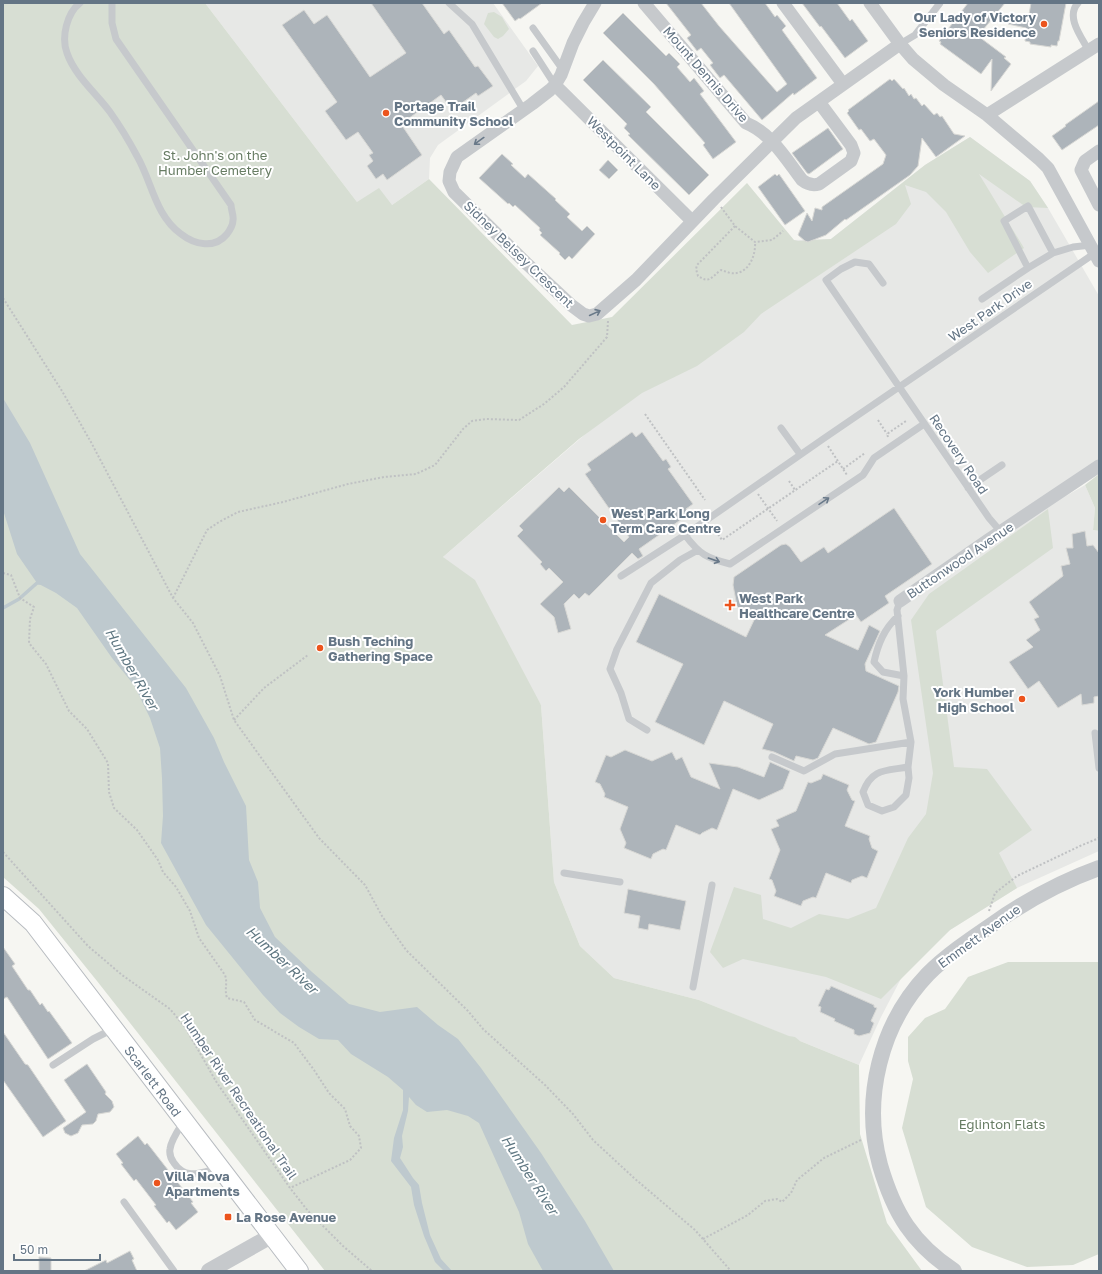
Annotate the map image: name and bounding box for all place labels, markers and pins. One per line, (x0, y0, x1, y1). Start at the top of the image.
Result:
place label: Our Lady of Victory Seniors Residence (914, 9, 1036, 40)
marker: Our Lady of Victory Seniors Residence (1039, 19, 1049, 29)
place label: Portage Trail Community School (394, 98, 514, 129)
marker: Portage Trail Community School (381, 108, 391, 118)
place label: West Park Long Term Care Centre (611, 505, 721, 536)
marker: West Park Long Term Care Centre (598, 515, 608, 525)
place label: West Park Healthcare Centre (739, 590, 855, 621)
marker: West Park Healthcare Centre (724, 599, 736, 611)
place label: Bush Teching Gathering Space (328, 633, 433, 664)
marker: Bush Teching Gathering Space (315, 643, 325, 653)
place label: York Humber High School (933, 684, 1015, 715)
marker: York Humber High School (1017, 694, 1027, 704)
place label: Villa Nova Apartments (165, 1168, 240, 1199)
marker: Villa Nova Apartments (152, 1178, 162, 1188)
place label: La Rose Avenue (236, 1209, 336, 1225)
marker: La Rose Avenue (223, 1212, 233, 1222)

